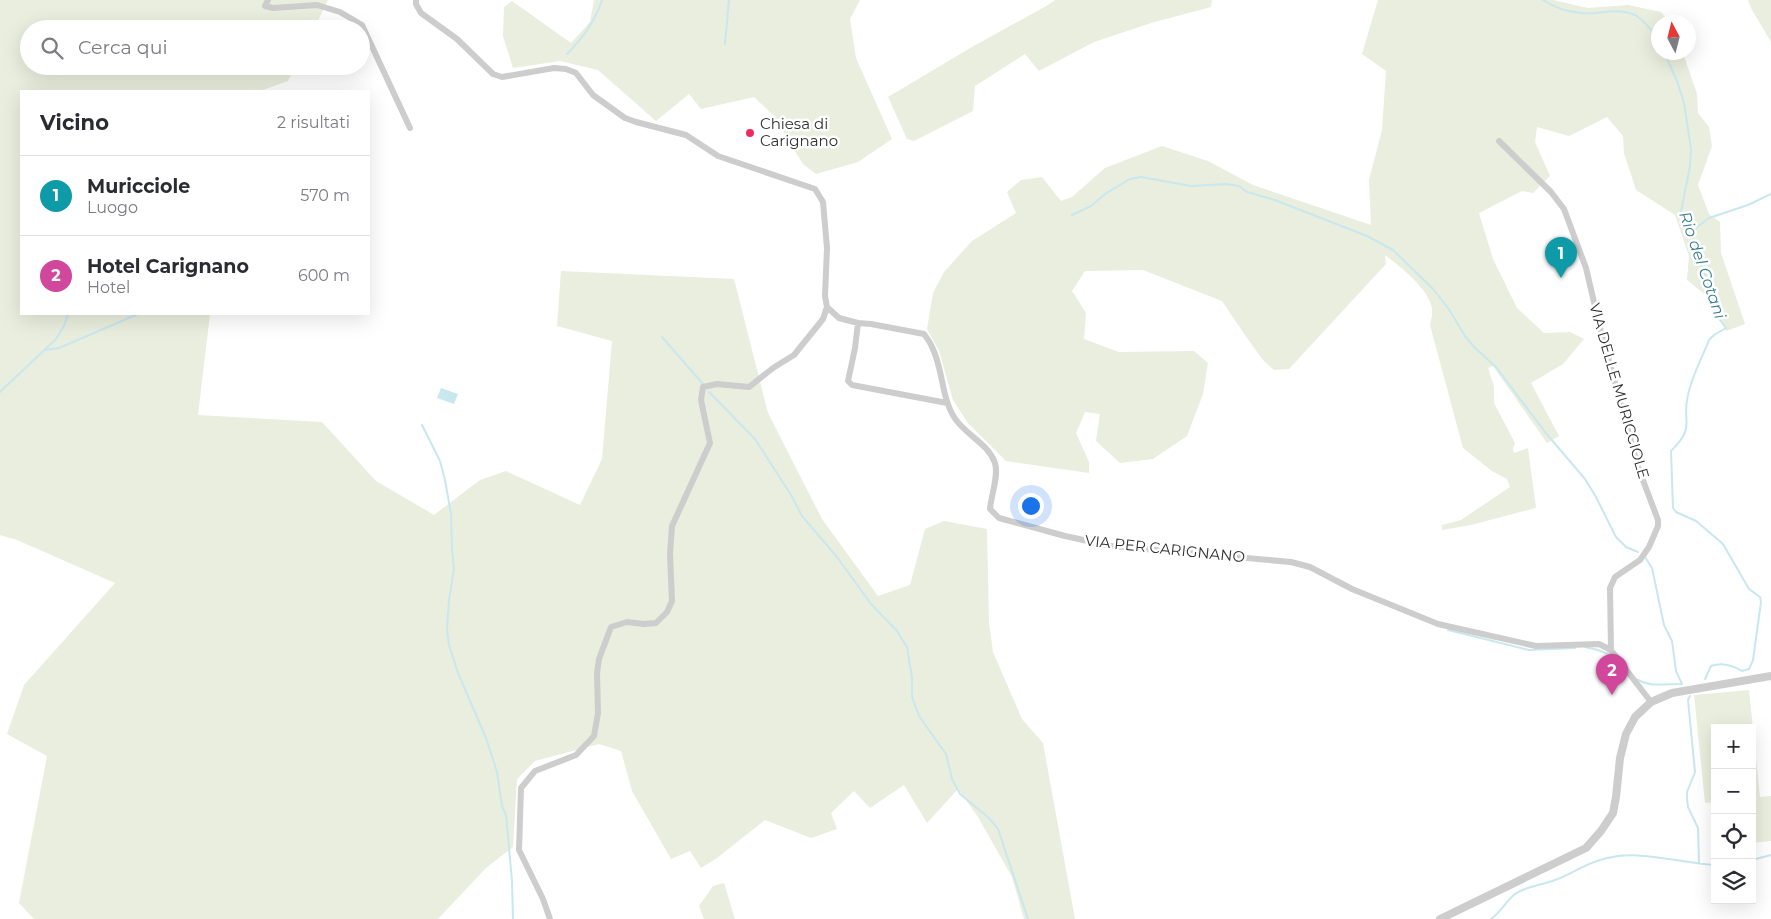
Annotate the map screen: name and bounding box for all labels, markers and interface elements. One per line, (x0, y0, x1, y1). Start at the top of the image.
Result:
north arrow (1651, 15, 1696, 60)
search box (20, 20, 370, 75)
icon: search (38, 34, 66, 62)
text: Cerca qui (78, 36, 168, 59)
text: Vicino (40, 110, 109, 135)
text: 2 risultati (277, 113, 350, 132)
place label: Chiesa di Carignano (760, 114, 838, 150)
marker: Chiesa di Carignano (744, 127, 756, 139)
text: Muricciole (87, 175, 190, 198)
text: 1 (53, 186, 59, 205)
text: 570 m (300, 186, 350, 205)
text: Luogo (87, 198, 138, 217)
water label: Rio del Cotani (1675, 209, 1730, 322)
pin: 1 (1545, 237, 1577, 278)
text: Hotel Carignano (87, 255, 249, 278)
text: 2 (51, 266, 61, 285)
text: 600 m (298, 266, 350, 285)
text: Hotel (87, 278, 130, 297)
street label: VIA DELLE MURICCIOLE (1585, 301, 1654, 481)
your location (1018, 493, 1044, 519)
street label: VIA PER CARIGNANO (1084, 531, 1246, 566)
pin: 2 (1596, 654, 1628, 695)
map controls (1711, 724, 1756, 904)
button: + (1711, 724, 1756, 769)
button: − (1711, 769, 1756, 814)
button: locate (1711, 814, 1756, 859)
button: layers (1711, 859, 1756, 904)

